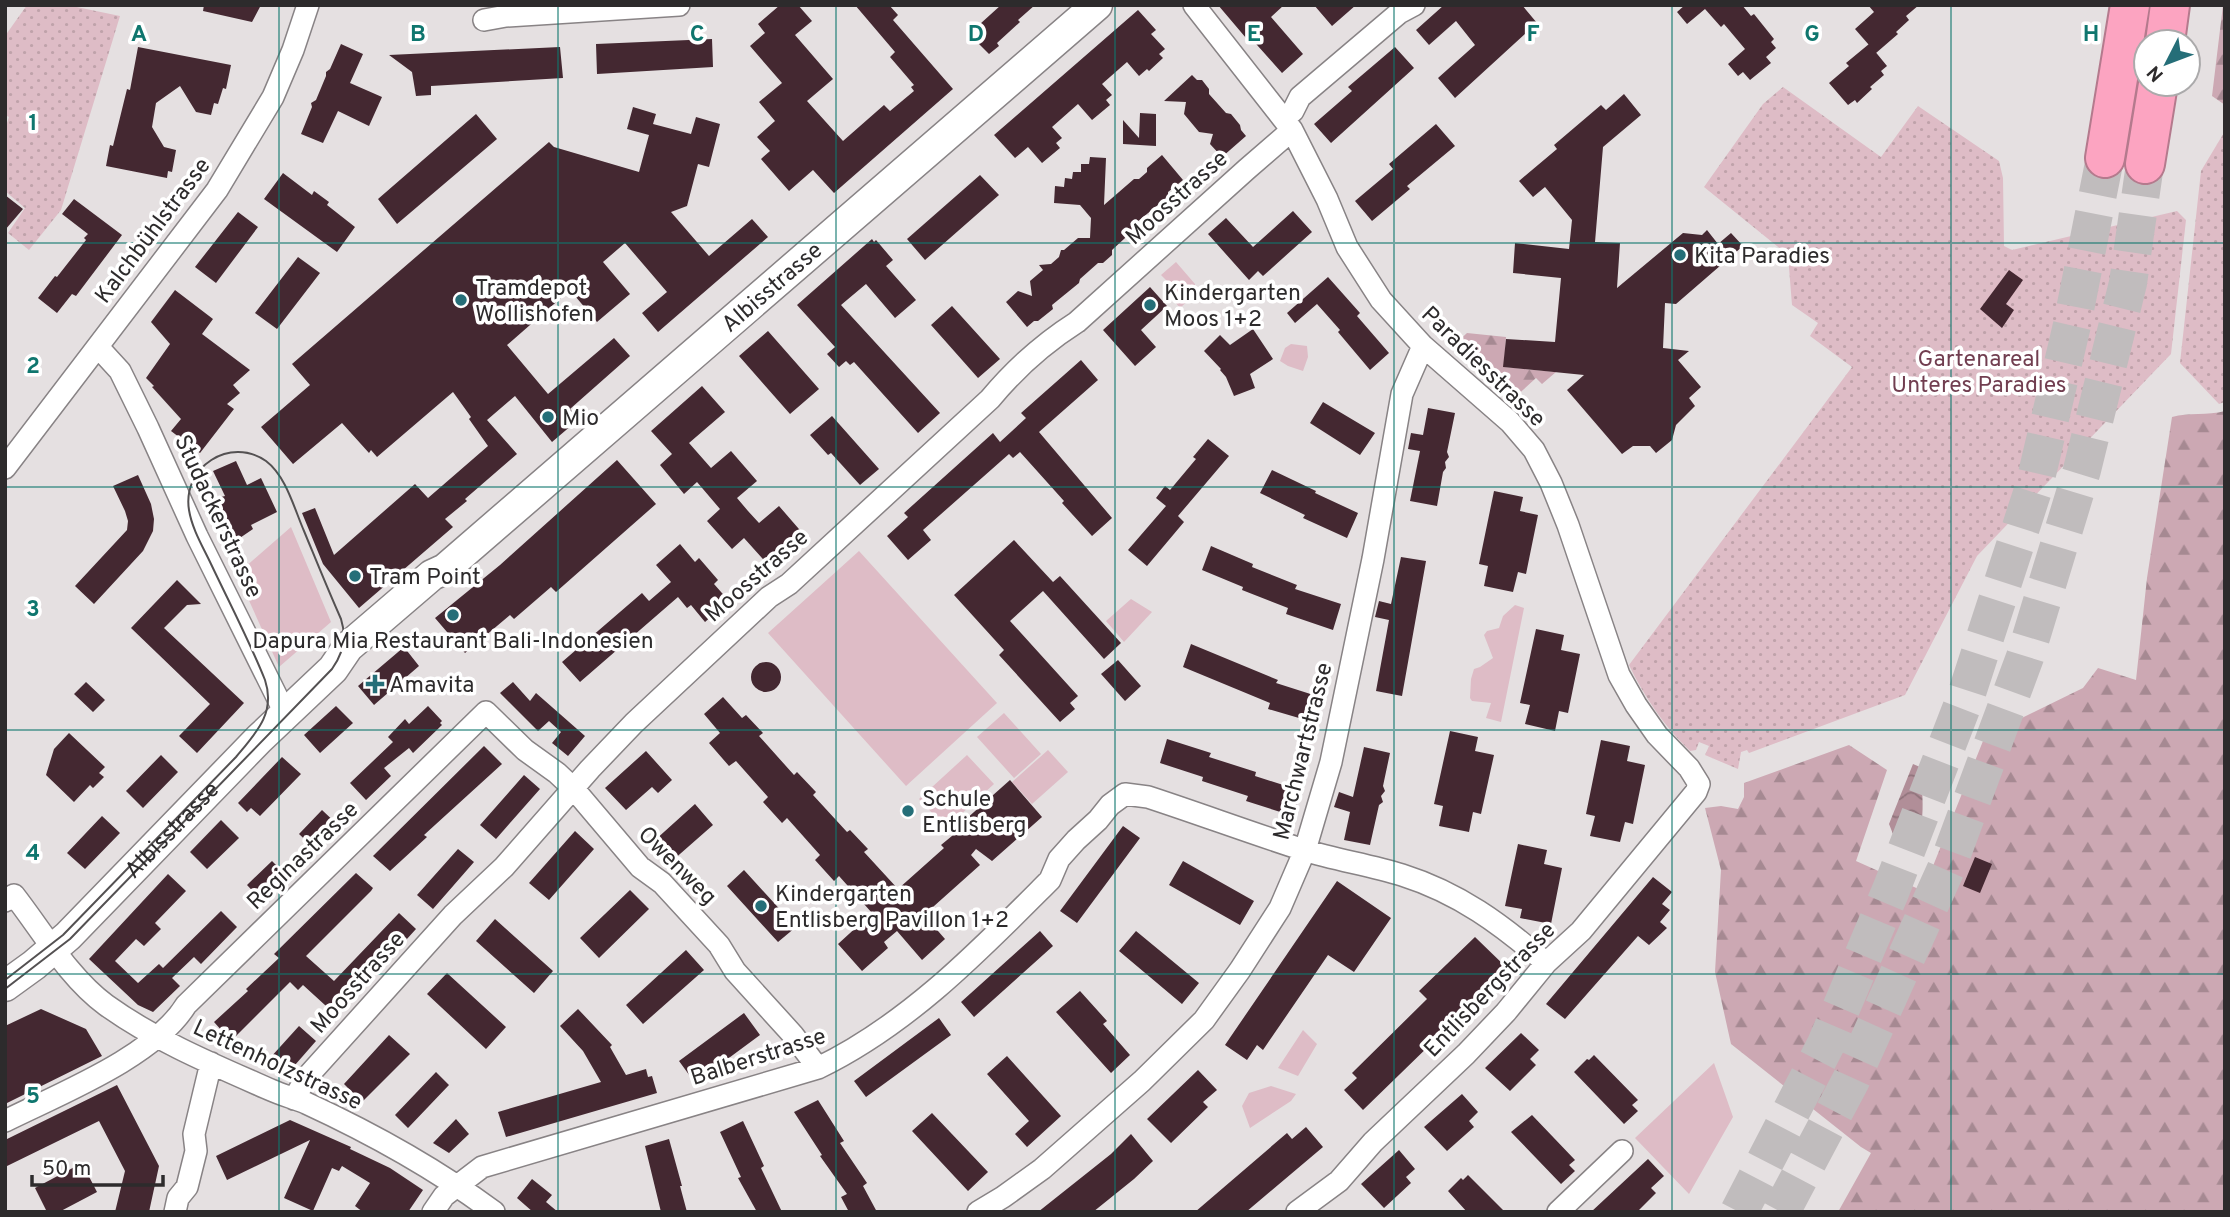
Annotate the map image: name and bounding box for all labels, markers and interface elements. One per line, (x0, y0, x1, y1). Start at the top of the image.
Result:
text: A (131, 21, 147, 50)
text: B (410, 21, 426, 50)
text: C (690, 21, 704, 50)
text: D (968, 21, 984, 50)
text: E (1247, 21, 1261, 50)
text: F (1526, 21, 1540, 50)
text: G (1804, 21, 1820, 50)
text: H (2083, 21, 2099, 50)
north arrow (2132, 28, 2202, 98)
text: N (2142, 60, 2169, 86)
text: 1 (28, 110, 38, 139)
street label: Moosstrasse (1120, 145, 1235, 252)
street label: Kalchbühlstrasse (90, 153, 218, 310)
street label: Albisstrasse (717, 237, 829, 340)
place label: Kita Paradies (1694, 243, 1830, 272)
marker: Kita Paradies (1672, 247, 1688, 263)
place label: Tramdepot Wollishofen (475, 275, 594, 330)
place label: Kindergarten Moos 1+2 (1164, 280, 1301, 335)
marker: Tramdepot Wollishofen (453, 292, 469, 308)
marker: Kindergarten Moos 1+2 (1142, 297, 1158, 313)
street label: Paradiesstrasse (1414, 301, 1550, 434)
park label: Gartenareal Unteres Paradies (1891, 346, 2067, 401)
text: 2 (26, 353, 40, 382)
place label: Mio (562, 405, 599, 434)
marker: Mio (540, 409, 556, 425)
street label: Studackerstrasse (166, 431, 267, 603)
street label: Moosstrasse (700, 524, 815, 630)
place label: Tram Point (369, 564, 481, 593)
marker: Tram Point (347, 568, 363, 584)
text: 3 (26, 596, 40, 625)
marker: Dapura Mia Restaurant Bali-Indonesien (445, 607, 461, 623)
place label: Dapura Mia Restaurant Bali-Indonesien (252, 628, 654, 657)
street label: Marchwartstrasse (1268, 660, 1340, 843)
place label: Amavita (389, 672, 474, 701)
marker: Amavita (367, 676, 383, 692)
street label: Albisstrasse (120, 777, 227, 886)
place label: Schule Entlisberg (922, 786, 1026, 841)
street label: Reginastrasse (242, 796, 366, 917)
marker: Schule Entlisberg (900, 803, 916, 819)
street label: Owenweg (631, 821, 722, 912)
text: 4 (26, 840, 40, 869)
place label: Kindergarten Entlisberg Pavillon 1+2 (775, 881, 1009, 936)
marker: Kindergarten Entlisberg Pavillon 1+2 (753, 898, 769, 914)
street label: Entlisbergstrasse (1419, 917, 1563, 1064)
street label: Moosstrasse (305, 926, 412, 1041)
street label: Lettenholzstrasse (188, 1014, 366, 1118)
street label: Balberstrasse (687, 1023, 830, 1094)
text: 5 (26, 1083, 40, 1112)
scale bar (32, 1144, 163, 1188)
text: 50 m (42, 1156, 91, 1183)

